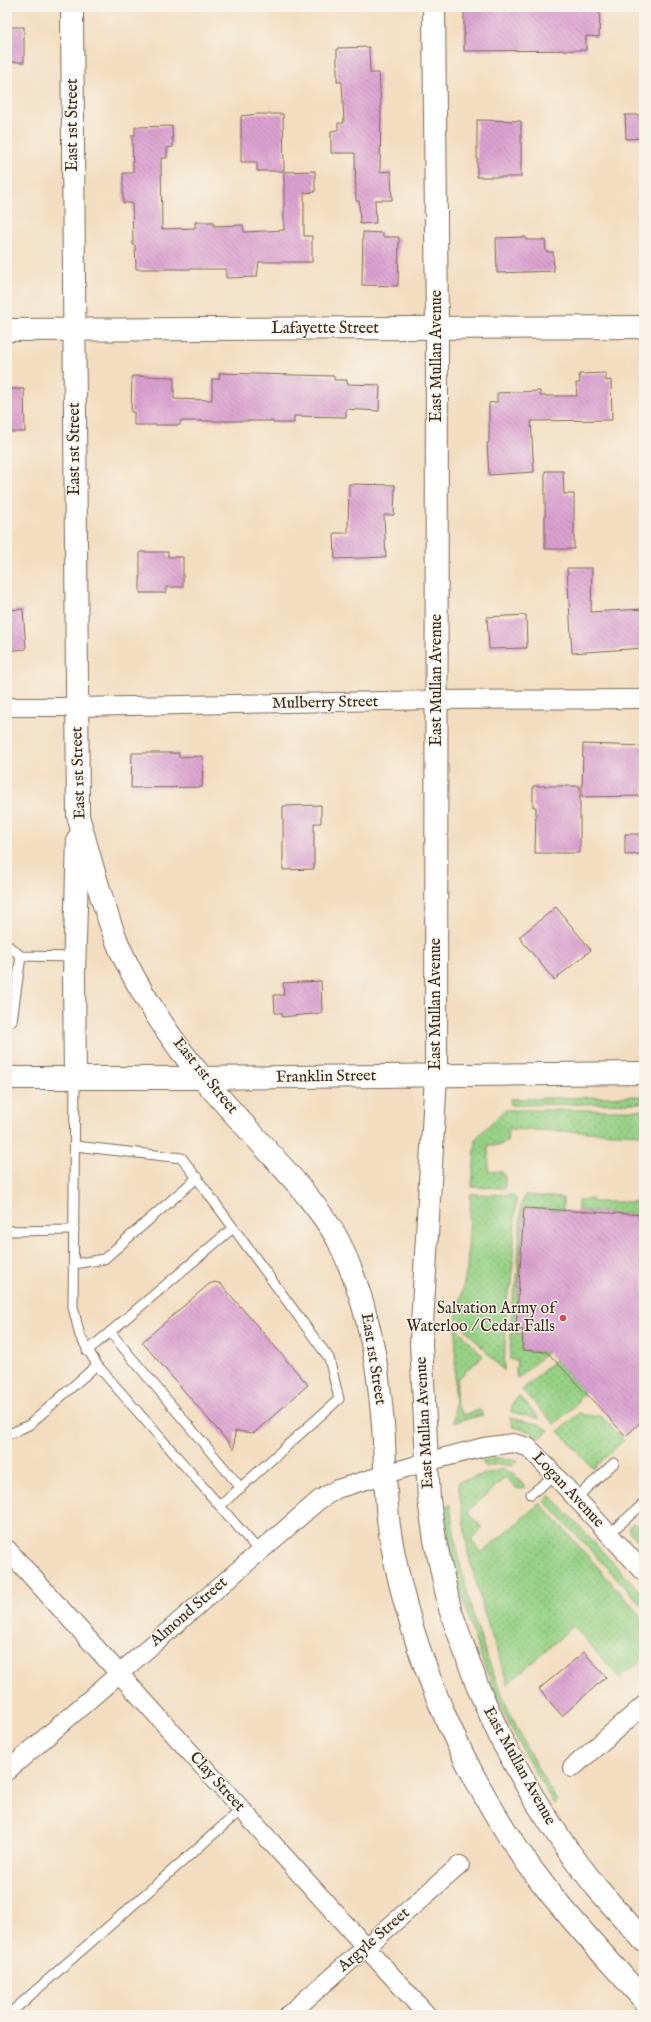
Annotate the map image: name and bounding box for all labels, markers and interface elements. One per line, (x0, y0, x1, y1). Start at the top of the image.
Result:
street label: East 1st Street (63, 78, 83, 171)
street label: East Mullan Avenue (427, 290, 447, 422)
street label: Lafayette Street (271, 319, 379, 339)
street label: East 1st Street (65, 402, 85, 495)
street label: East Mullan Avenue (427, 614, 447, 746)
street label: Mulberry Street (272, 692, 379, 714)
street label: East 1st Street (67, 726, 91, 820)
street label: East Mullan Avenue (426, 938, 446, 1070)
street label: East 1st Street (168, 1034, 242, 1119)
street label: Franklin Street (276, 1066, 377, 1088)
place label: Salvation Army of Waterloo / Cedar Falls (406, 1299, 558, 1337)
street label: East 1st Street (356, 1312, 390, 1407)
marker: Salvation Army of Waterloo / Cedar Falls (558, 1313, 568, 1323)
street label: East Mullan Avenue (412, 1356, 438, 1490)
street label: Logan Avenue (528, 1448, 608, 1532)
street label: Almond Street (145, 1573, 232, 1652)
street label: East Mullan Avenue (478, 1703, 560, 1829)
street label: Clay Street (185, 1748, 249, 1816)
street label: Argyle Street (333, 1903, 414, 1977)

